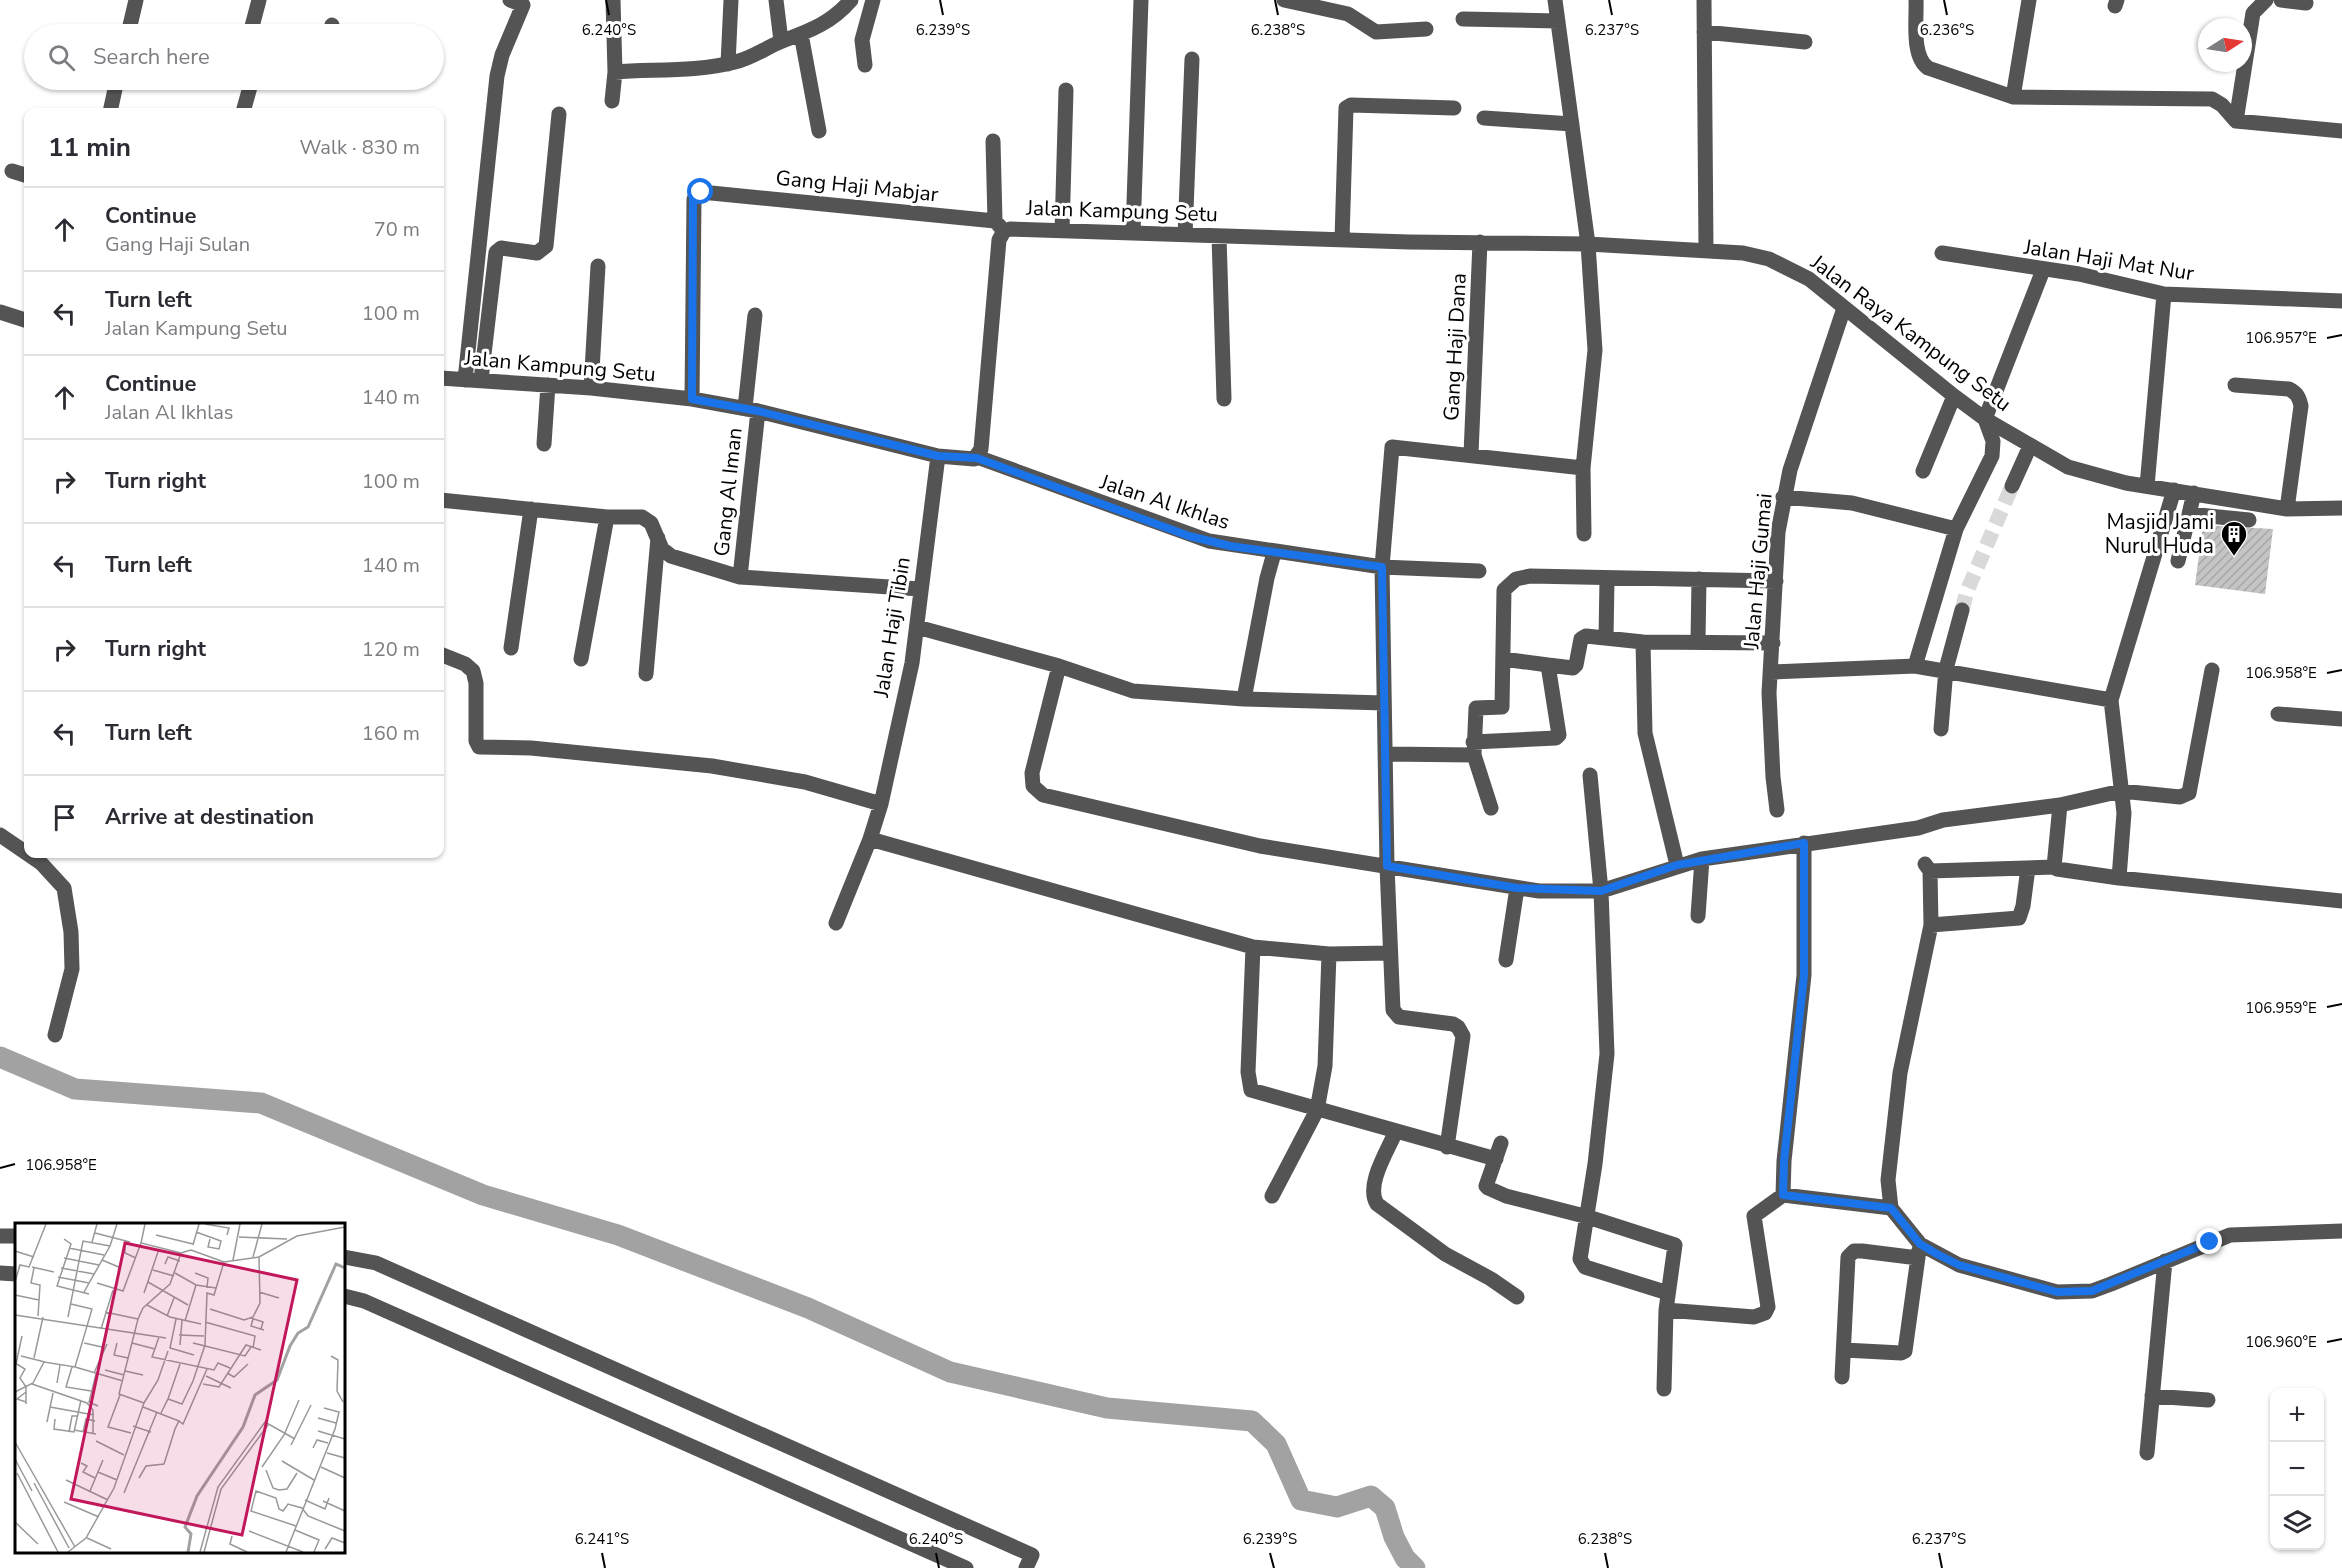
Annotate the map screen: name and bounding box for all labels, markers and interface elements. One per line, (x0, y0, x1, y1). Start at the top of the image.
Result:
north arrow (2198, 18, 2252, 72)
text: 6.240°S (582, 20, 636, 40)
text: 6.239°S (916, 20, 970, 40)
text: 6.238°S (1251, 20, 1305, 40)
text: 6.237°S (1585, 20, 1639, 40)
text: 6.236°S (1920, 20, 1974, 40)
search box (24, 24, 444, 90)
icon: search (45, 41, 78, 74)
text: Search here (93, 42, 210, 72)
text: 11 min (48, 130, 131, 165)
text: Walk · 830 m (300, 134, 420, 161)
street label: Gang Haji Mabjar (774, 164, 940, 209)
route start (687, 178, 713, 204)
street label: Jalan Kampung Setu (1025, 194, 1218, 228)
text: Continue (105, 201, 196, 231)
icon: ahead (48, 213, 81, 246)
text: 70 m (374, 216, 420, 243)
text: Gang Haji Sulan (105, 231, 250, 258)
street label: Jalan Haji Mat Nur (2021, 233, 2196, 287)
street label: Jalan Raya Kampung Setu (1804, 248, 2017, 418)
street label: Gang Haji Dana (1437, 272, 1473, 422)
text: Turn left (105, 285, 192, 315)
icon: left (48, 297, 81, 330)
text: 100 m (362, 300, 420, 327)
text: Jalan Kampung Setu (105, 315, 288, 342)
text: 106.957°E (2245, 328, 2317, 348)
street label: Jalan Kampung Setu (462, 344, 657, 388)
text: Continue (105, 369, 196, 399)
icon: ahead (48, 381, 81, 414)
text: 140 m (362, 384, 420, 411)
text: Jalan Al Ikhlas (105, 399, 233, 426)
street label: Gang Al Iman (707, 426, 749, 558)
icon: right (48, 465, 81, 498)
text: Turn right (105, 466, 206, 496)
text: 100 m (362, 468, 420, 495)
street label: Jalan Al Ikhlas (1096, 468, 1233, 536)
street label: Jalan Haji Gumai (1737, 492, 1779, 651)
place label: Masjid Jami Nurul Huda (2105, 508, 2214, 560)
building icon: Masjid Jami Nurul Huda (2219, 519, 2249, 557)
icon: left (48, 549, 81, 582)
text: Turn left (105, 550, 192, 580)
text: 140 m (362, 552, 420, 579)
street label: Jalan Haji Tibin (867, 555, 917, 700)
icon: right (48, 633, 81, 666)
text: Turn right (105, 634, 206, 664)
text: 120 m (362, 636, 420, 663)
text: 106.958°E (2245, 663, 2317, 683)
icon: left (48, 717, 81, 750)
text: Turn left (105, 718, 192, 748)
text: 160 m (362, 720, 420, 747)
icon: arrive (48, 801, 81, 834)
text: Arrive at destination (105, 802, 314, 832)
text: 106.959°E (2245, 998, 2317, 1018)
text: 106.958°E (25, 1155, 97, 1175)
inset map (15, 1223, 345, 1553)
route end (2196, 1228, 2222, 1254)
text: 106.960°E (2245, 1332, 2317, 1352)
map controls (2270, 1388, 2324, 1550)
button: + (2270, 1388, 2324, 1442)
button: − (2270, 1442, 2324, 1496)
button: layers (2270, 1496, 2324, 1550)
text: 6.241°S (575, 1529, 629, 1549)
text: 6.240°S (909, 1529, 963, 1549)
text: 6.239°S (1243, 1529, 1297, 1549)
text: 6.238°S (1578, 1529, 1632, 1549)
text: 6.237°S (1912, 1529, 1966, 1549)

